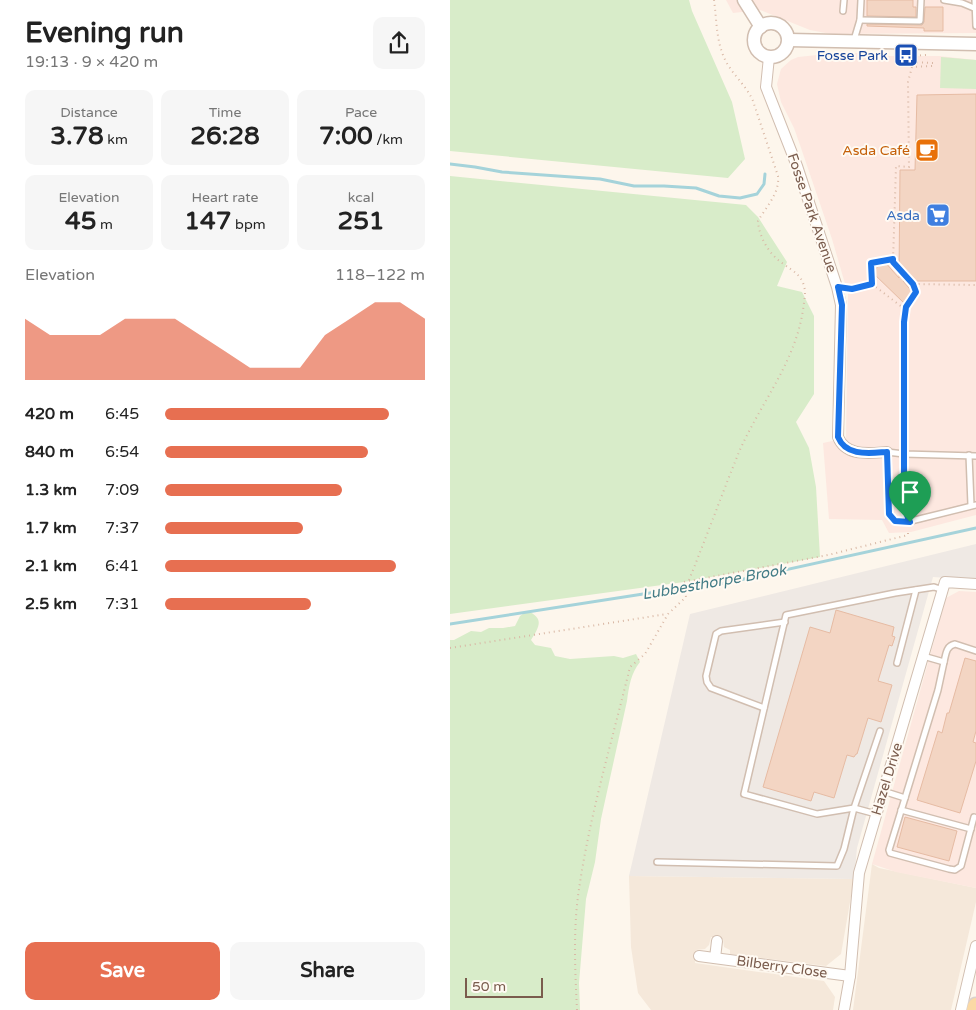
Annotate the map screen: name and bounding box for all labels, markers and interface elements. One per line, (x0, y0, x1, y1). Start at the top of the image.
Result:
text: Evening run (25, 16, 184, 50)
button: share (373, 17, 425, 69)
bus stop icon: Fosse Park (893, 42, 919, 68)
place label: Fosse Park (817, 47, 888, 64)
text: 19:13 · 9 × 420 m (25, 52, 158, 72)
text: Distance (60, 104, 118, 121)
text: Time (209, 104, 241, 121)
text: Pace (345, 104, 377, 121)
text: 3.78 (50, 121, 104, 151)
text: 26:28 (190, 121, 260, 151)
text: 7:00 (319, 121, 373, 151)
text: km (104, 131, 128, 148)
text: /km (373, 131, 403, 148)
cafe icon: Asda Café (914, 137, 940, 163)
place label: Asda Café (842, 142, 910, 159)
street label: Fosse Park Avenue (784, 151, 840, 275)
text: Elevation (58, 189, 120, 206)
text: Heart rate (192, 189, 258, 206)
text: kcal (348, 189, 374, 206)
supermarket icon: Asda (925, 202, 951, 228)
text: 45 (65, 206, 96, 236)
text: 147 (184, 206, 231, 236)
text: 251 (337, 206, 385, 236)
place label: Asda (886, 207, 920, 224)
text: m (96, 216, 113, 233)
text: bpm (231, 216, 266, 233)
text: Elevation (25, 265, 95, 285)
text: 118–122 m (335, 265, 425, 285)
text: 420 m (25, 404, 74, 424)
text: 6:45 (105, 404, 139, 424)
text: 840 m (25, 442, 74, 462)
text: 6:54 (105, 442, 139, 462)
pin (889, 471, 931, 522)
icon: arrive (896, 478, 924, 506)
text: 1.3 km (25, 480, 77, 500)
text: 7:09 (105, 480, 139, 500)
text: 1.7 km (25, 518, 77, 538)
text: 7:37 (105, 518, 139, 538)
text: 2.1 km (25, 556, 77, 576)
text: 6:41 (105, 556, 139, 576)
water label: Lubbesthorpe Brook (640, 560, 789, 604)
text: 2.5 km (25, 594, 77, 614)
text: 7:31 (105, 594, 139, 614)
street label: Hazel Drive (868, 741, 906, 817)
button: Save (25, 942, 220, 1000)
button: Share (230, 942, 425, 1000)
street label: Bilberry Close (735, 952, 829, 982)
scale bar (465, 975, 542, 998)
text: 50 m (472, 978, 506, 995)

